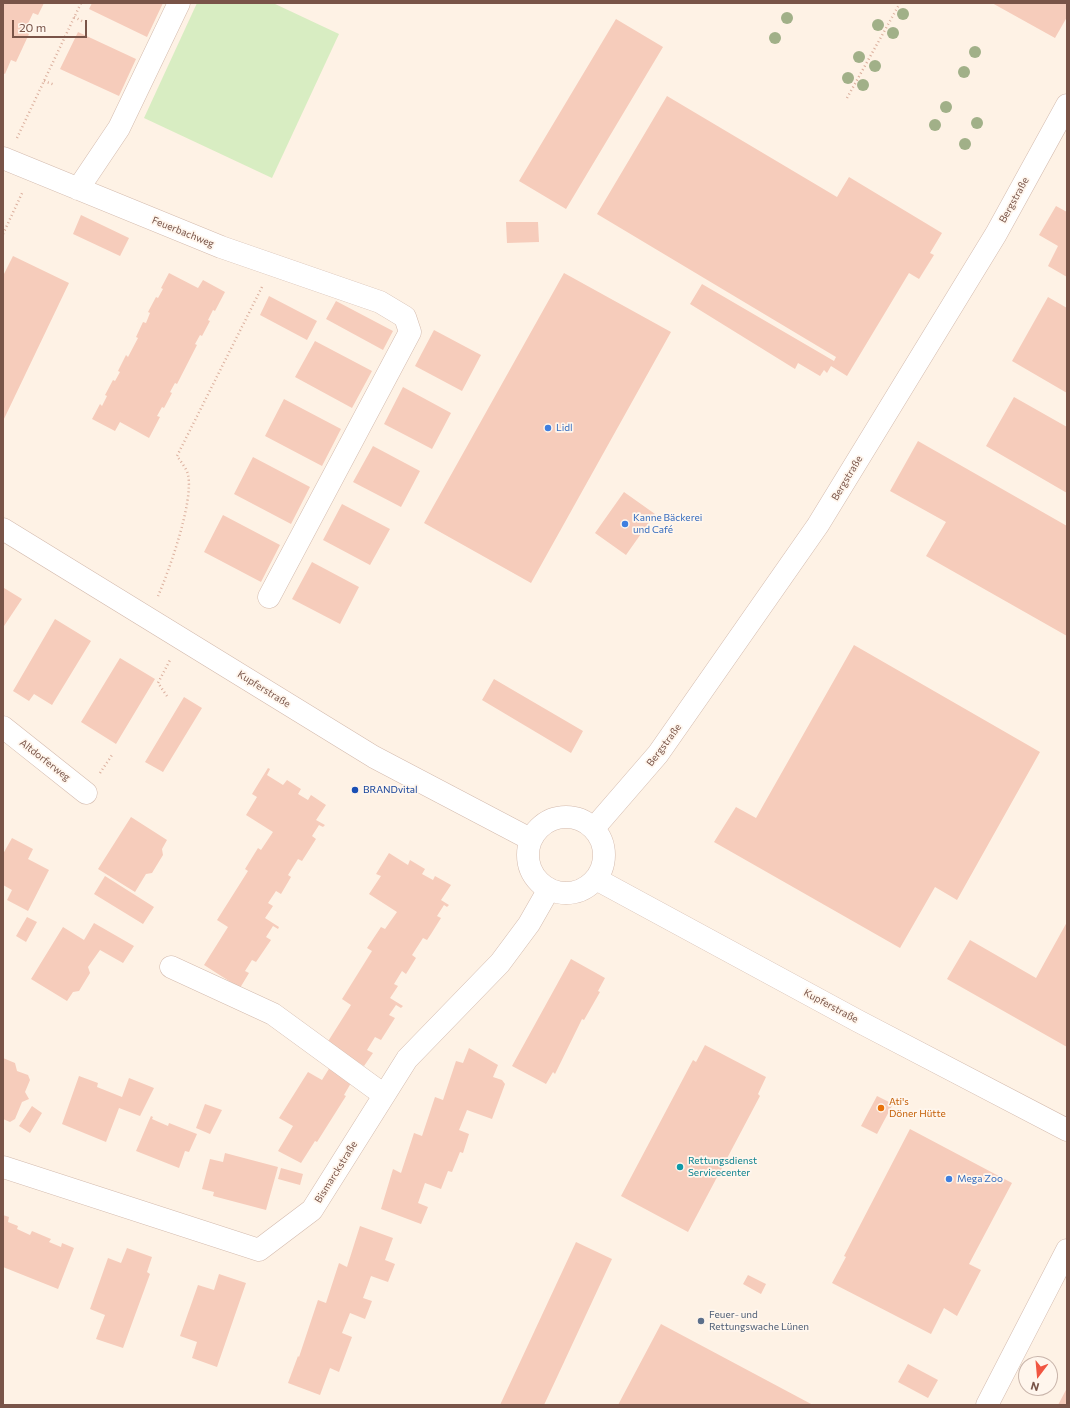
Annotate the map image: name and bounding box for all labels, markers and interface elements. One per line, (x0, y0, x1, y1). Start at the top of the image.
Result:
scale bar (14, 12, 89, 38)
text: 20 m (19, 20, 46, 34)
street label: Bergstraße (997, 175, 1031, 225)
street label: Feuerbachweg (150, 214, 216, 250)
place label: Lidl (556, 422, 573, 434)
marker: Lidl (543, 423, 553, 433)
street label: Bergstraße (829, 453, 865, 503)
place label: Kanne Bäckerei und Café (633, 512, 702, 536)
marker: Kanne Bäckerei und Café (620, 519, 630, 529)
street label: Kupferstraße (235, 668, 293, 710)
street label: Bergstraße (644, 721, 684, 769)
street label: Altdorferweg (17, 737, 73, 783)
place label: BRANDvital (363, 784, 418, 796)
marker: BRANDvital (350, 785, 360, 795)
street label: Kupferstraße (802, 987, 860, 1025)
place label: Ati's Döner Hütte (889, 1096, 946, 1120)
marker: Ati's Döner Hütte (876, 1103, 886, 1113)
street label: Bismarckstraße (312, 1139, 360, 1205)
place label: Rettungsdienst Servicecenter (688, 1155, 757, 1178)
marker: Rettungsdienst Servicecenter (675, 1162, 685, 1172)
place label: Mega Zoo (957, 1173, 1003, 1185)
marker: Mega Zoo (944, 1174, 954, 1184)
place label: Feuer- und Rettungswache Lünen (709, 1309, 809, 1332)
marker: Feuer- und Rettungswache Lünen (696, 1316, 706, 1326)
north arrow (1018, 1356, 1058, 1396)
text: N (1029, 1380, 1041, 1394)

